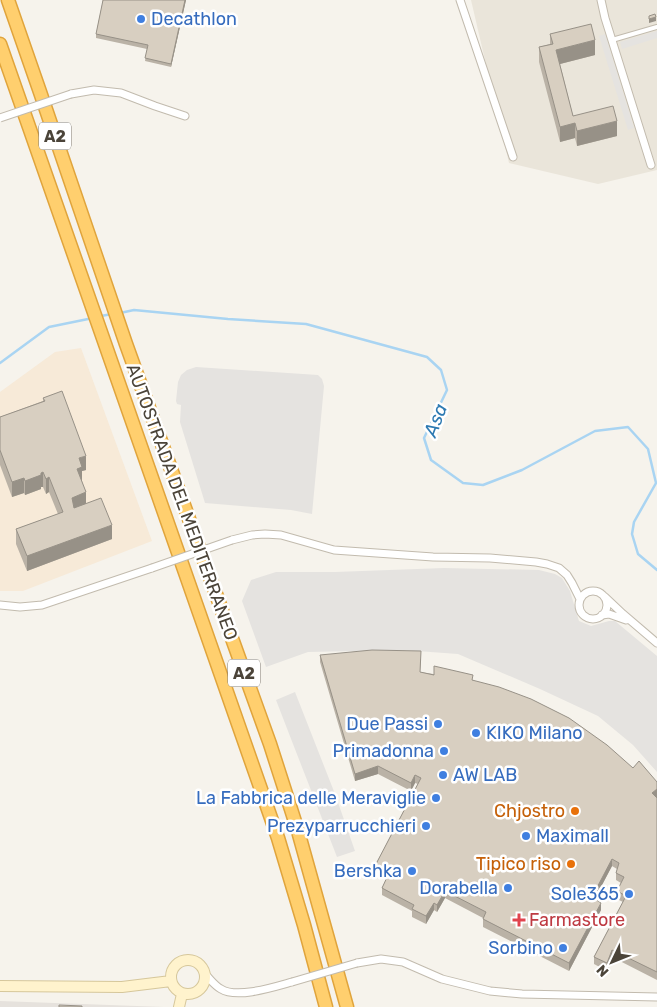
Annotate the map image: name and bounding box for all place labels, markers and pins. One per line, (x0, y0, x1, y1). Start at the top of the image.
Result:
place label: Decathlon (151, 8, 237, 30)
marker: Decathlon (135, 13, 147, 25)
place label: Due Passi (346, 713, 428, 735)
marker: Due Passi (432, 718, 444, 730)
place label: KIKO Milano (486, 722, 583, 744)
marker: KIKO Milano (470, 727, 482, 739)
place label: Primadonna (333, 740, 434, 762)
marker: Primadonna (438, 745, 450, 757)
place label: AW LAB (453, 764, 517, 786)
marker: AW LAB (437, 769, 449, 781)
place label: La Fabbrica delle Meraviglie (196, 787, 426, 809)
marker: La Fabbrica delle Meraviglie (430, 792, 442, 804)
place label: Chjostro (494, 800, 565, 822)
marker: Chjostro (569, 805, 581, 817)
place label: Prezyparrucchieri (267, 815, 416, 837)
marker: Prezyparrucchieri (420, 820, 432, 832)
place label: Maximall (536, 825, 609, 847)
marker: Maximall (520, 830, 532, 842)
place label: Tipico riso (476, 853, 561, 875)
marker: Tipico riso (565, 858, 577, 870)
place label: Bershka (334, 860, 402, 882)
marker: Bershka (406, 865, 418, 877)
place label: Dorabella (419, 877, 498, 899)
marker: Dorabella (502, 882, 514, 894)
place label: Sole365 (551, 883, 619, 905)
marker: Sole365 (623, 888, 635, 900)
place label: Farmastore (529, 909, 625, 931)
marker: Farmastore (513, 914, 525, 926)
place label: Sorbino (488, 937, 553, 959)
marker: Sorbino (557, 942, 569, 954)

